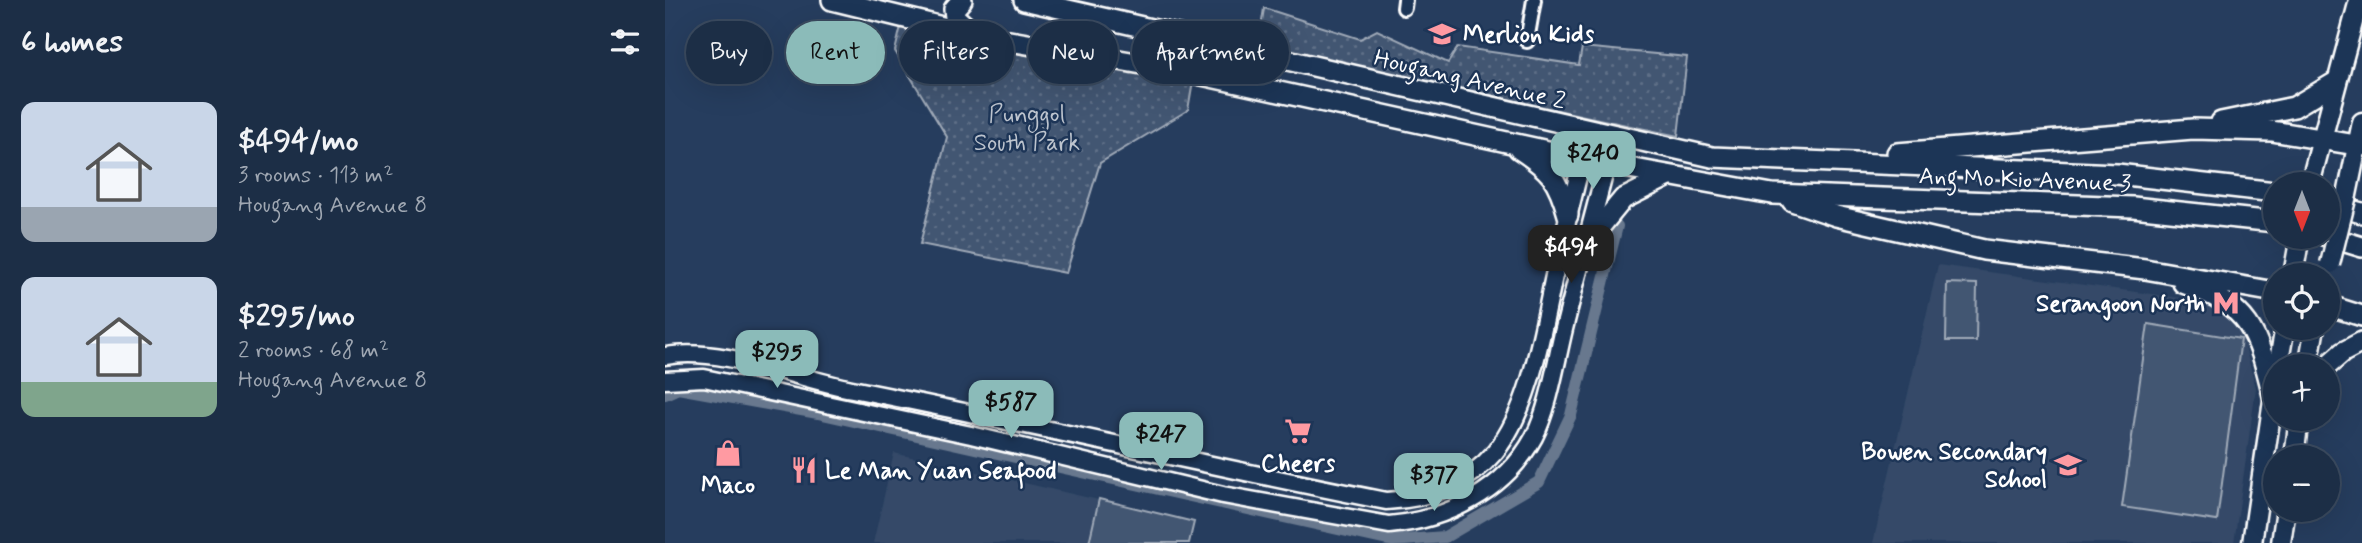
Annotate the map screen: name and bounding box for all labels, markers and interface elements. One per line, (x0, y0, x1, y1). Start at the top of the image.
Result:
school or university icon: Merlion Kids (1427, 19, 1457, 49)
place label: Merlion Kids (1463, 20, 1594, 51)
chip: Buy (686, 21, 772, 84)
chip: Rent (786, 21, 885, 84)
chip: Filters (899, 21, 1014, 84)
chip: New (1028, 21, 1118, 84)
chip: Apartment (1132, 21, 1289, 84)
text: 6 homes (21, 23, 123, 62)
icon: filters (606, 23, 644, 61)
street label: Hougang Avenue 2 (1370, 43, 1569, 121)
park label: Punggol South Park (974, 100, 1080, 159)
text: $494/mo (238, 122, 358, 161)
icon: home (77, 130, 161, 214)
pin: $240 (1552, 132, 1634, 191)
text: $240 (1567, 139, 1619, 169)
text: 3 rooms · 113 m² (238, 161, 393, 191)
street label: Ang Mo Kio Avenue 3 (1918, 161, 2132, 203)
north arrow (2263, 172, 2340, 248)
map controls (2263, 172, 2340, 522)
text: Hougang Avenue 8 (238, 191, 427, 221)
pin: $494 (1530, 226, 1612, 285)
text: $494 (1544, 233, 1598, 263)
button: locate (2263, 263, 2340, 340)
metro station icon: Serangoon North (2211, 288, 2241, 318)
place label: Serangoon North (2036, 289, 2205, 321)
text: $295/mo (238, 297, 355, 336)
icon: home (77, 305, 161, 389)
pin: $295 (736, 330, 818, 390)
text: 2 rooms · 68 m² (238, 336, 389, 366)
text: $295 (751, 338, 803, 368)
button: + (2263, 354, 2340, 431)
text: Hougang Avenue 8 (238, 366, 427, 396)
pin: $587 (970, 380, 1052, 440)
text: $587 (985, 388, 1037, 418)
pin: $247 (1120, 412, 1202, 472)
supermarket icon: Cheers (1283, 416, 1313, 446)
text: $247 (1135, 420, 1187, 450)
place label: Bowen Secondary School (1861, 437, 2047, 496)
shop icon: Maco (713, 438, 743, 468)
button: − (2263, 445, 2340, 522)
place label: Cheers (1261, 449, 1335, 480)
school or university icon: Bowen Secondary School (2053, 450, 2083, 480)
pin: $377 (1393, 454, 1475, 513)
restaurant icon: Le Man Yuan Seafood (789, 455, 819, 485)
place label: Le Man Yuan Seafood (825, 456, 1057, 489)
text: $377 (1410, 461, 1458, 491)
place label: Maco (701, 471, 755, 502)

